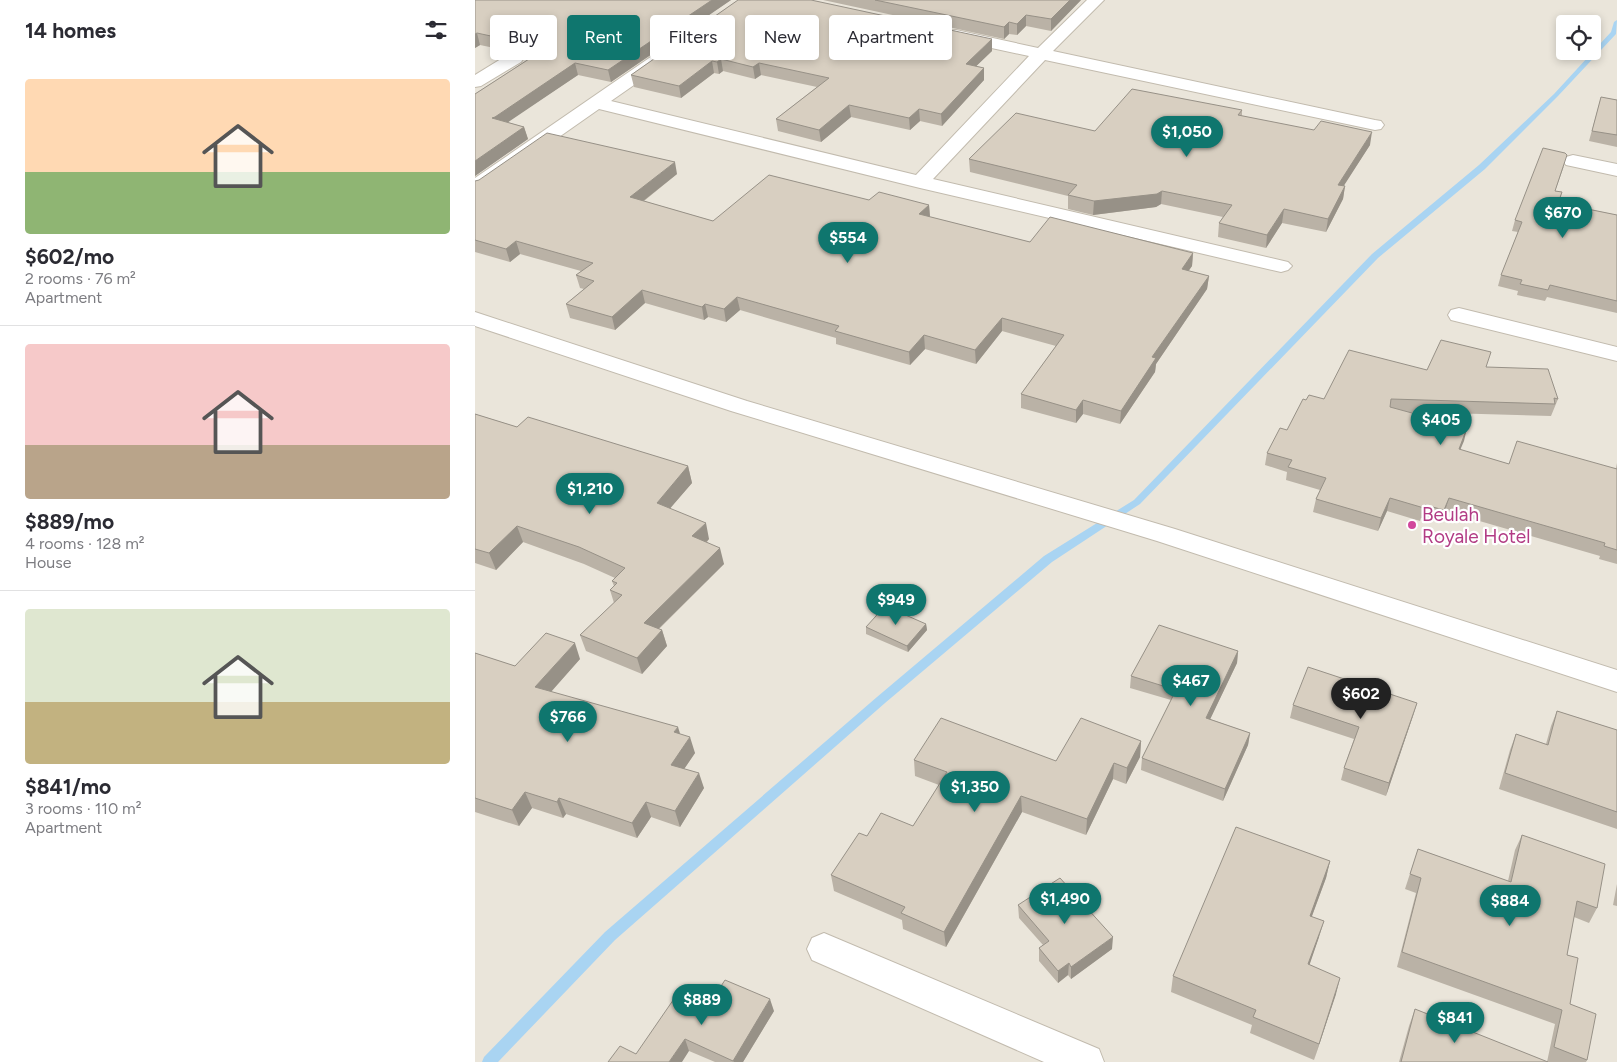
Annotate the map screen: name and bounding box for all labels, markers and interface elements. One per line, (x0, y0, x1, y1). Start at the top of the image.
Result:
chip: Buy (490, 15, 557, 60)
chip: Rent (567, 15, 640, 60)
chip: Filters (650, 15, 735, 60)
chip: New (745, 15, 819, 60)
chip: Apartment (829, 15, 952, 60)
map controls (1556, 15, 1601, 60)
button: locate (1556, 15, 1601, 60)
icon: filters (422, 16, 450, 44)
text: 14 homes (25, 18, 116, 43)
icon: home (193, 111, 283, 201)
pin: $1,050 (1146, 116, 1228, 158)
text: $1,050 (1162, 122, 1212, 141)
pin: $670 (1533, 196, 1593, 239)
text: $670 (1544, 203, 1582, 222)
pin: $554 (818, 222, 878, 264)
text: $554 (829, 228, 867, 247)
text: $602/mo (25, 244, 114, 269)
text: 2 rooms · 76 m² (25, 269, 136, 288)
text: Apartment (25, 288, 102, 307)
icon: home (193, 377, 283, 467)
pin: $405 (1411, 404, 1471, 446)
text: $405 (1422, 410, 1460, 429)
pin: $1,210 (549, 472, 631, 515)
text: $1,210 (567, 479, 613, 498)
place label: Beulah Royale Hotel (1422, 503, 1530, 548)
text: $889/mo (25, 509, 114, 534)
marker: Beulah Royale Hotel (1406, 519, 1418, 531)
text: 4 rooms · 128 m² (25, 534, 145, 553)
text: House (25, 553, 71, 572)
pin: $949 (866, 584, 926, 626)
text: $949 (877, 590, 915, 609)
icon: home (193, 642, 283, 732)
pin: $467 (1161, 664, 1221, 707)
text: $467 (1172, 671, 1210, 690)
pin: $602 (1331, 678, 1391, 720)
text: $602 (1342, 684, 1380, 703)
pin: $766 (538, 700, 598, 743)
text: $766 (550, 707, 586, 726)
pin: $1,350 (934, 770, 1016, 813)
text: $841/mo (25, 774, 111, 799)
text: $1,350 (951, 777, 999, 796)
text: 3 rooms · 110 m² (25, 799, 141, 818)
text: Apartment (25, 818, 102, 837)
pin: $1,490 (1024, 882, 1106, 925)
pin: $884 (1480, 884, 1540, 927)
text: $1,490 (1040, 889, 1090, 908)
text: $884 (1491, 891, 1529, 910)
pin: $889 (672, 984, 732, 1026)
text: $889 (683, 990, 721, 1009)
pin: $841 (1425, 1002, 1485, 1044)
text: $841 (1437, 1008, 1473, 1027)

